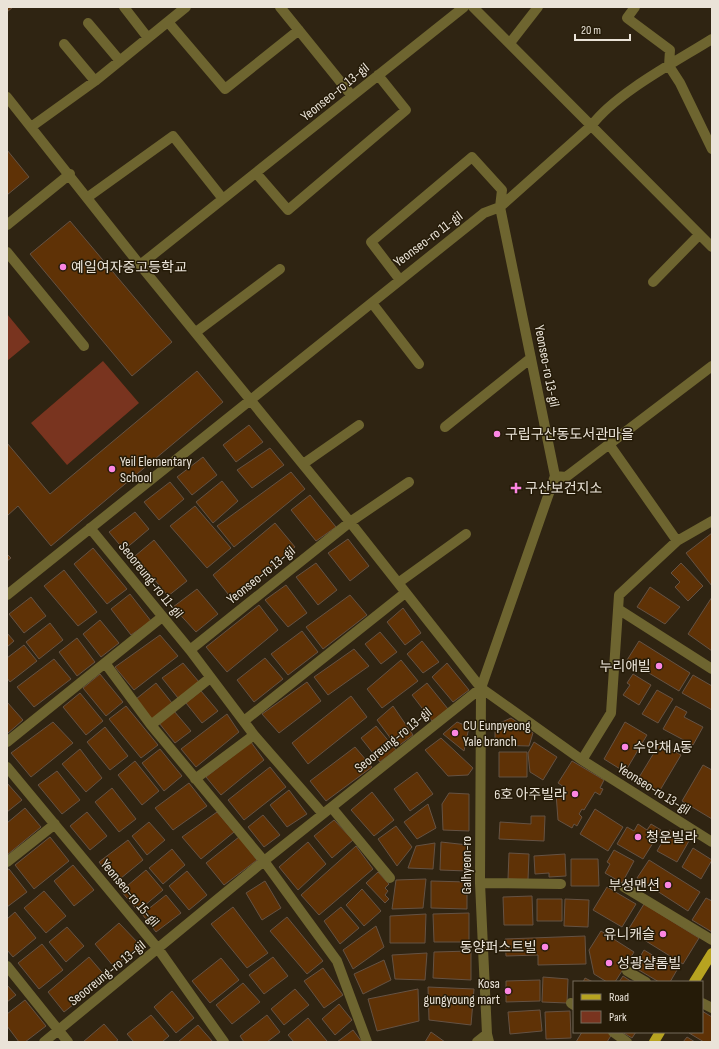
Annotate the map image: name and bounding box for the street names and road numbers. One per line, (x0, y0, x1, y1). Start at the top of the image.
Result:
street label: Yeonseo-ro 13-gil (297, 59, 373, 125)
street label: Yeonseo-ro 11-gil (390, 208, 466, 270)
street label: Yeonseo-ro 13-gil (531, 324, 563, 408)
street label: Seooreung-ro 11-gil (115, 538, 187, 622)
street label: Yeonseo-ro 13-gil (223, 542, 299, 608)
street label: Seooreung-ro 13-gil (351, 704, 435, 776)
street label: Yeonseo-ro 13-gil (614, 760, 694, 818)
street label: Galhyeon-ro (458, 836, 475, 894)
street label: Yeonseo-ro 15-gil (97, 856, 163, 930)
street label: Seooreung-ro 13-gil (65, 937, 149, 1009)

